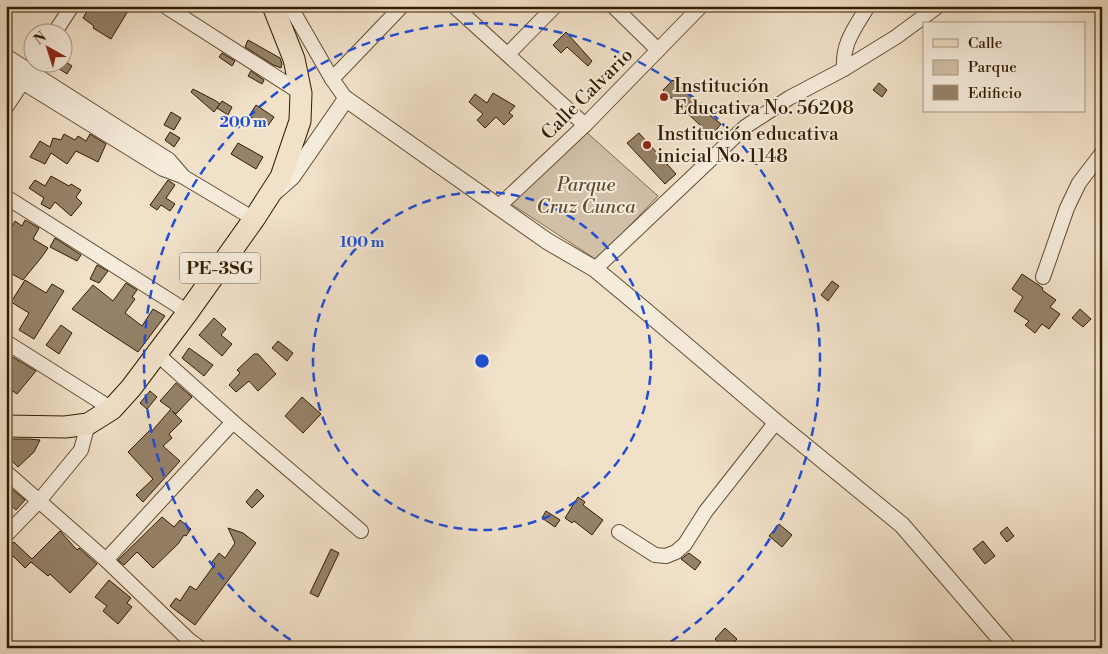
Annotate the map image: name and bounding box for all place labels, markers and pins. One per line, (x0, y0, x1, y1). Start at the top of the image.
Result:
place label: Institución Educativa No. 56208 (674, 74, 854, 120)
marker: Institución Educativa No. 56208 (658, 91, 670, 103)
place label: Institución educativa inicial No. 1148 (657, 122, 839, 168)
marker: Institución educativa inicial No. 1148 (641, 139, 653, 151)
centre of rings (473, 352, 491, 370)

